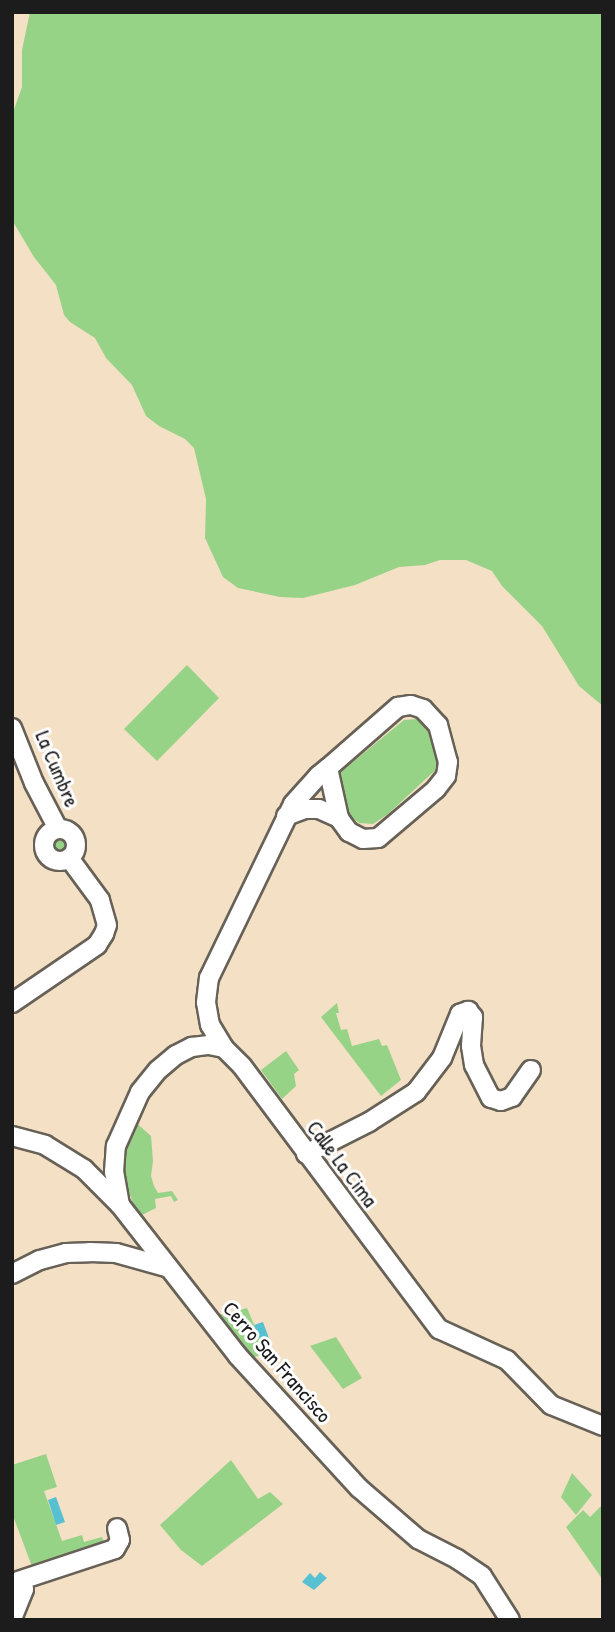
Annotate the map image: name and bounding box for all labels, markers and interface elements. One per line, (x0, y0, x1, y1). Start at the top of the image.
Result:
street label: La Cumbre (30, 727, 84, 811)
street label: Calle La Cima (301, 1116, 383, 1212)
street label: Cerro San Francisco (217, 1296, 337, 1428)

